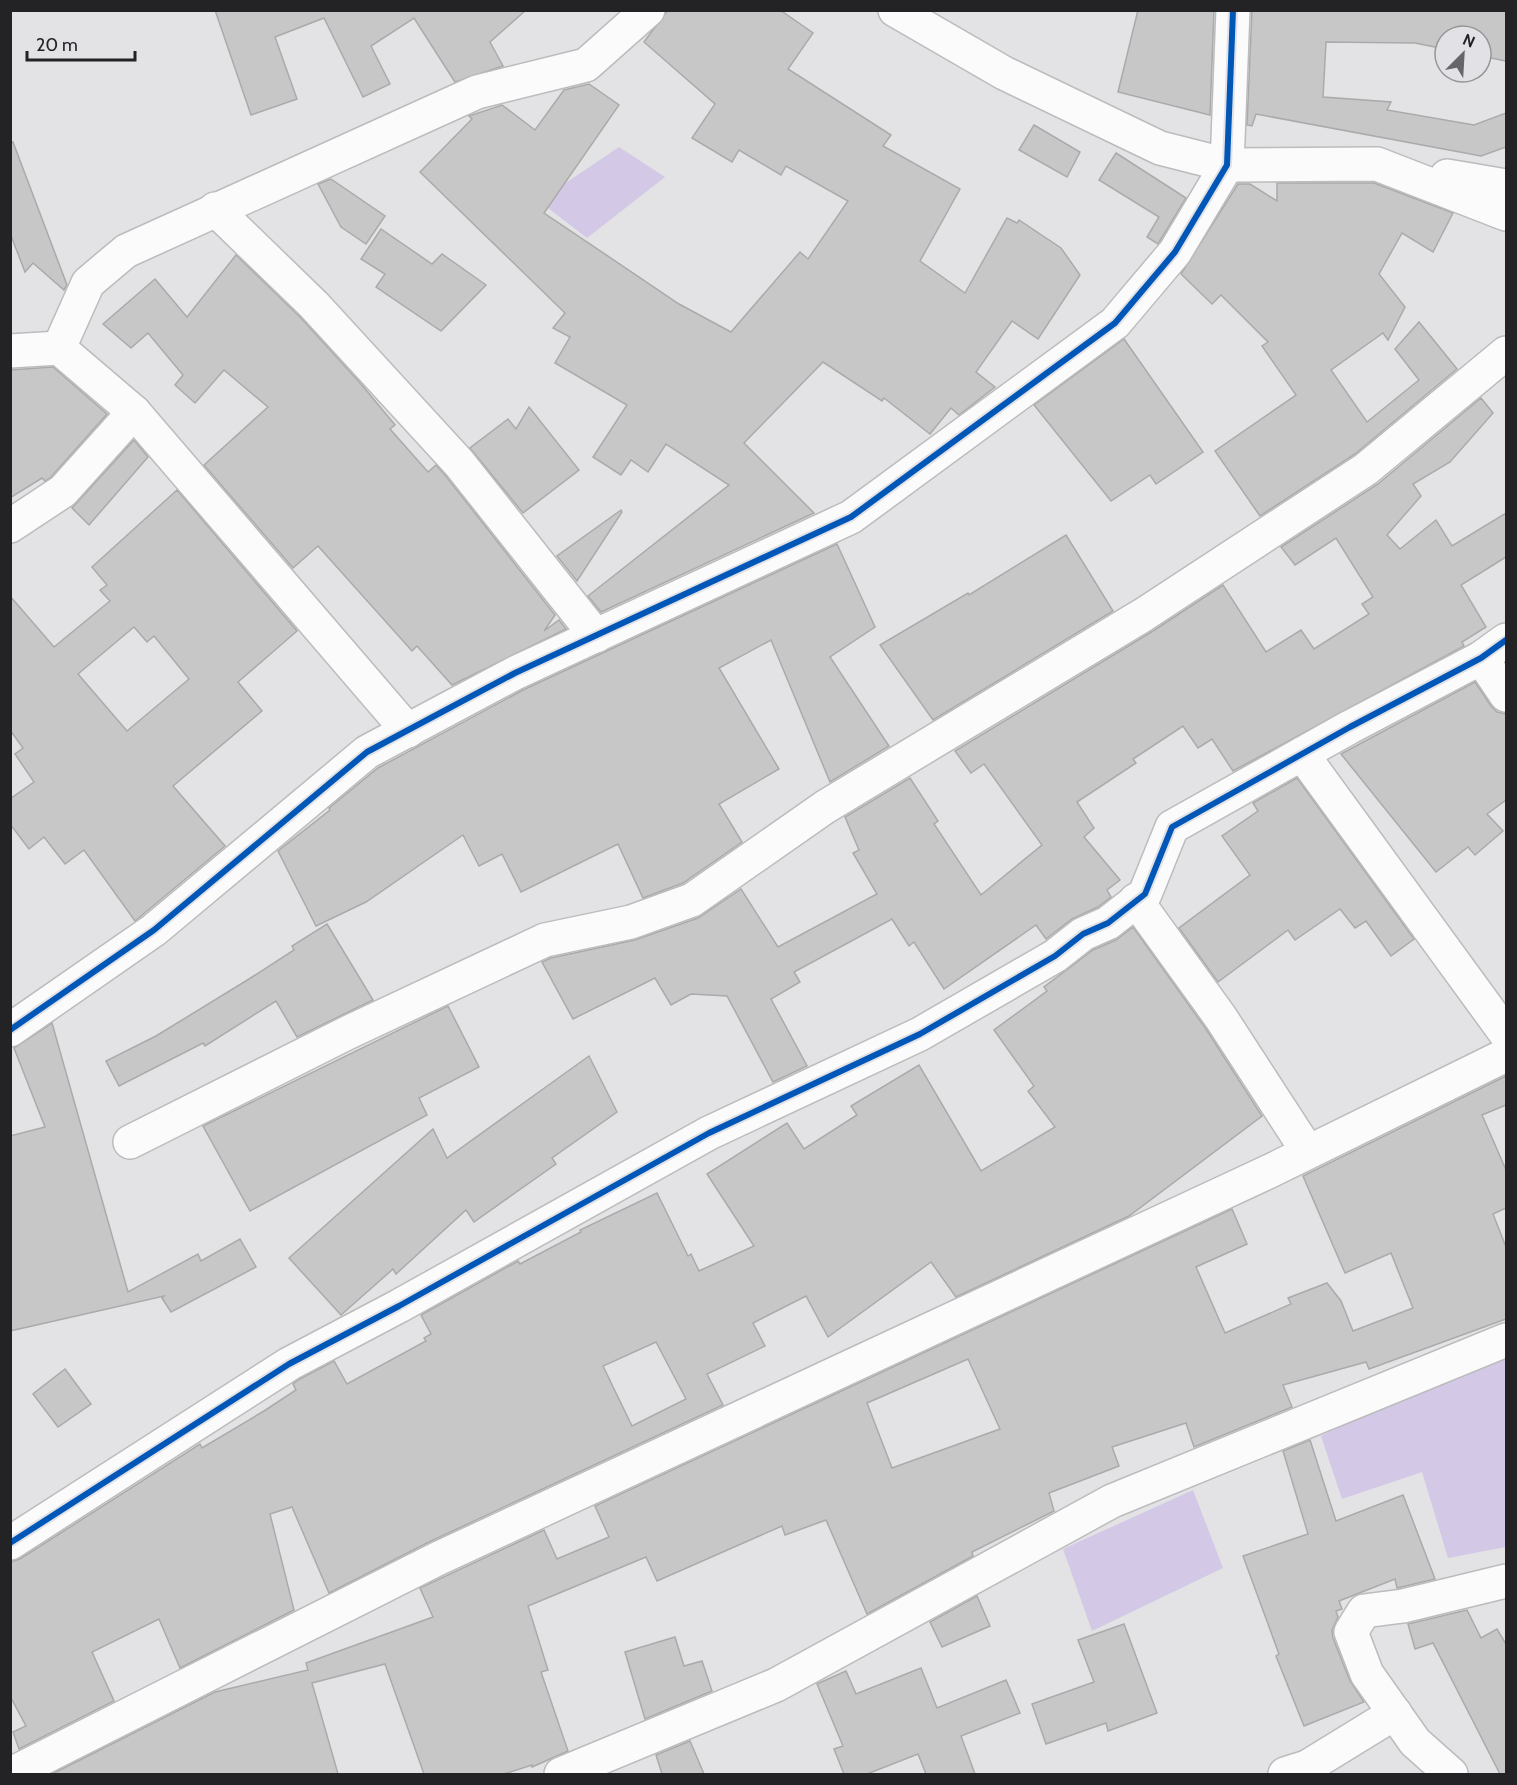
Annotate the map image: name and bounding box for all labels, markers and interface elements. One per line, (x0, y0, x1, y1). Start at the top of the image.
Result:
scale bar (27, 24, 135, 62)
north arrow (1433, 24, 1493, 84)
text: N (1460, 30, 1478, 52)
text: 20 m (36, 34, 78, 56)

